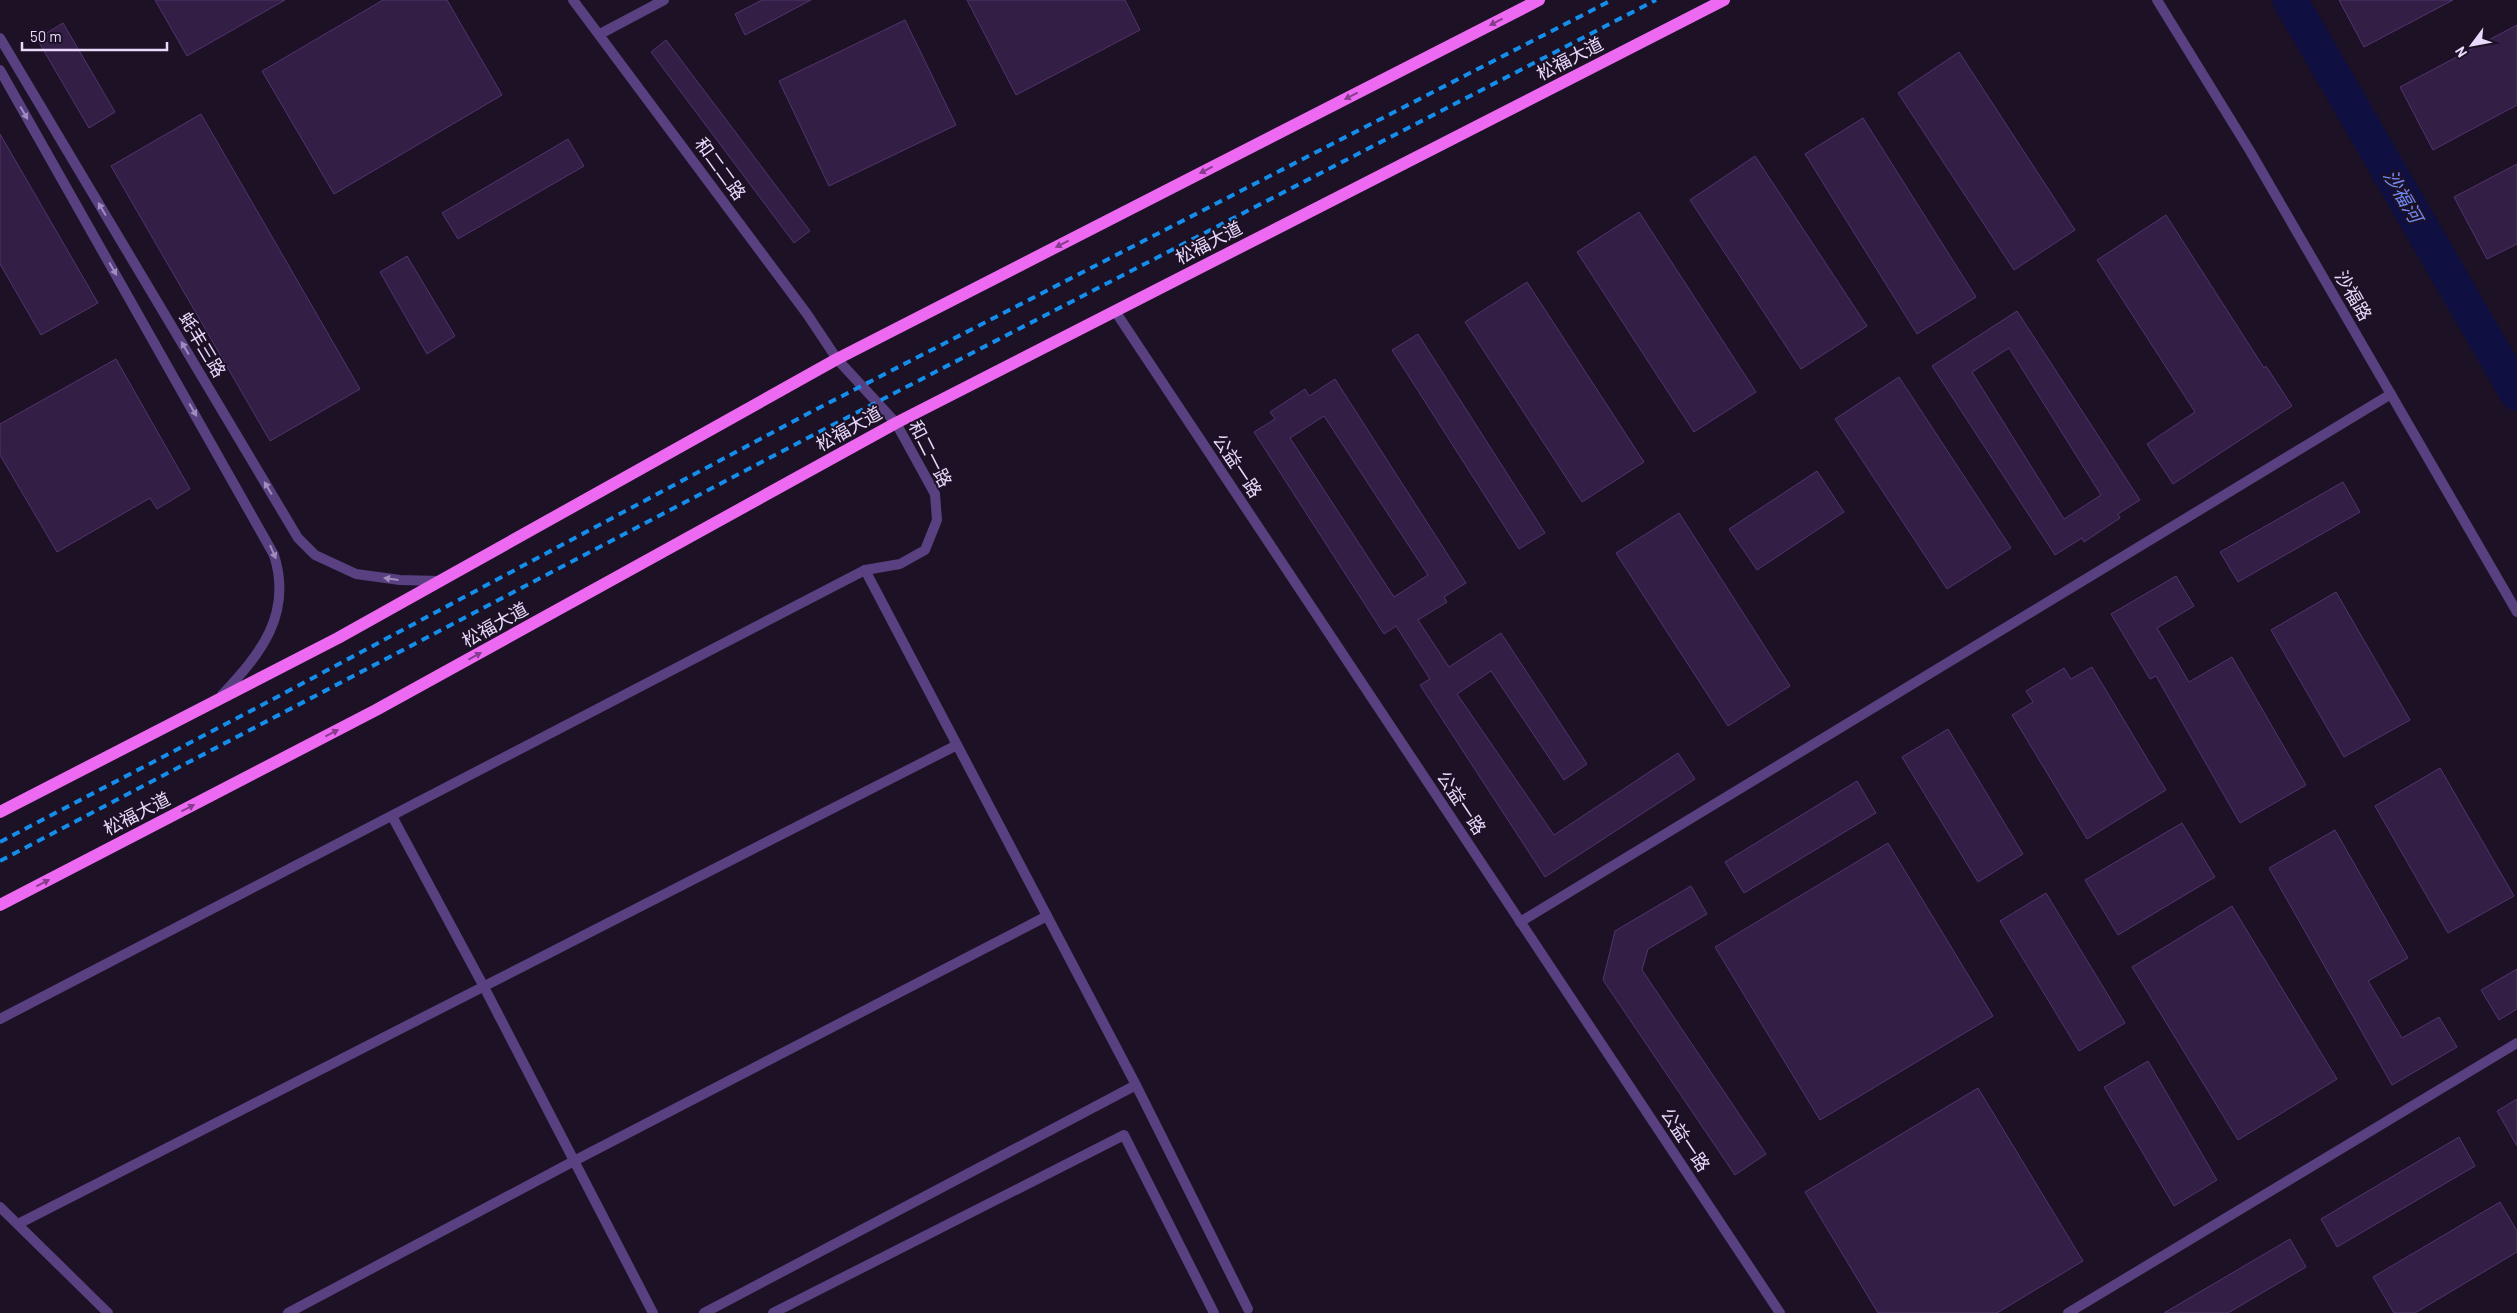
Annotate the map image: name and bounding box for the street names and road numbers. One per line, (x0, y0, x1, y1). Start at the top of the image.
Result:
street label: 松福大道 (1532, 32, 1607, 84)
street label: 和二二路 (691, 133, 751, 204)
street label: 松福大道 (1171, 216, 1246, 268)
street label: 沙福路 (2331, 267, 2377, 324)
street label: 蚝丰三路 (175, 308, 231, 381)
street label: 松福大道 (812, 401, 885, 455)
street label: 和二一路 (905, 416, 957, 491)
street label: 公益一路 (1209, 429, 1267, 501)
street label: 松福大道 (458, 597, 531, 651)
street label: 公益一路 (1433, 766, 1491, 838)
street label: 松福大道 (99, 787, 174, 839)
street label: 公益一路 (1657, 1103, 1715, 1175)

